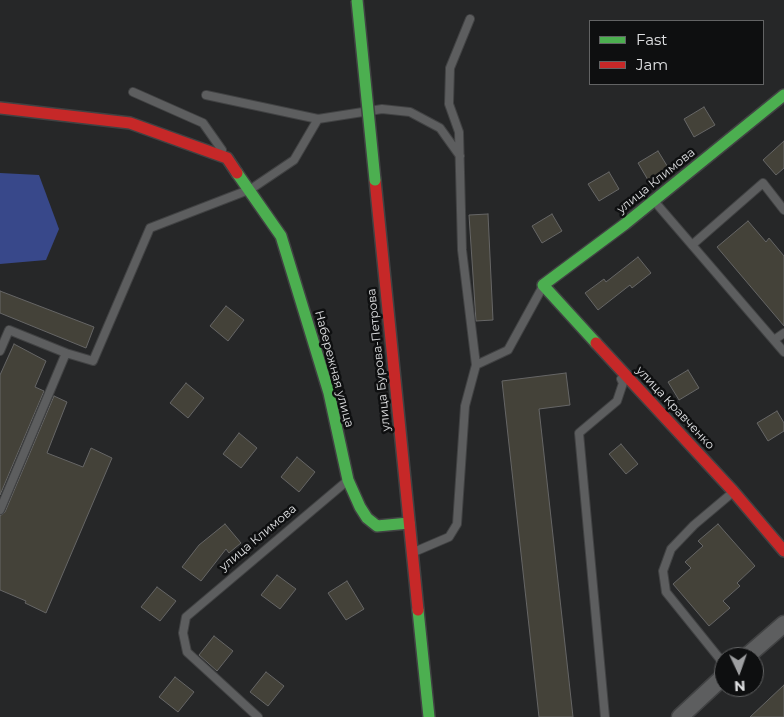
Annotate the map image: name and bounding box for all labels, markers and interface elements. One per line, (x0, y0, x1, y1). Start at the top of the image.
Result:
legend (589, 20, 764, 85)
text: Fast (636, 30, 667, 49)
text: Jam (636, 55, 668, 74)
street label: улица Климова (614, 145, 698, 217)
street label: улица Бурова-Петрова (364, 288, 394, 432)
street label: Набережная улица (311, 309, 357, 429)
street label: улица Кравченко (633, 363, 717, 453)
street label: улица Климова (217, 502, 299, 574)
north arrow (714, 647, 764, 697)
text: N (734, 677, 746, 695)

